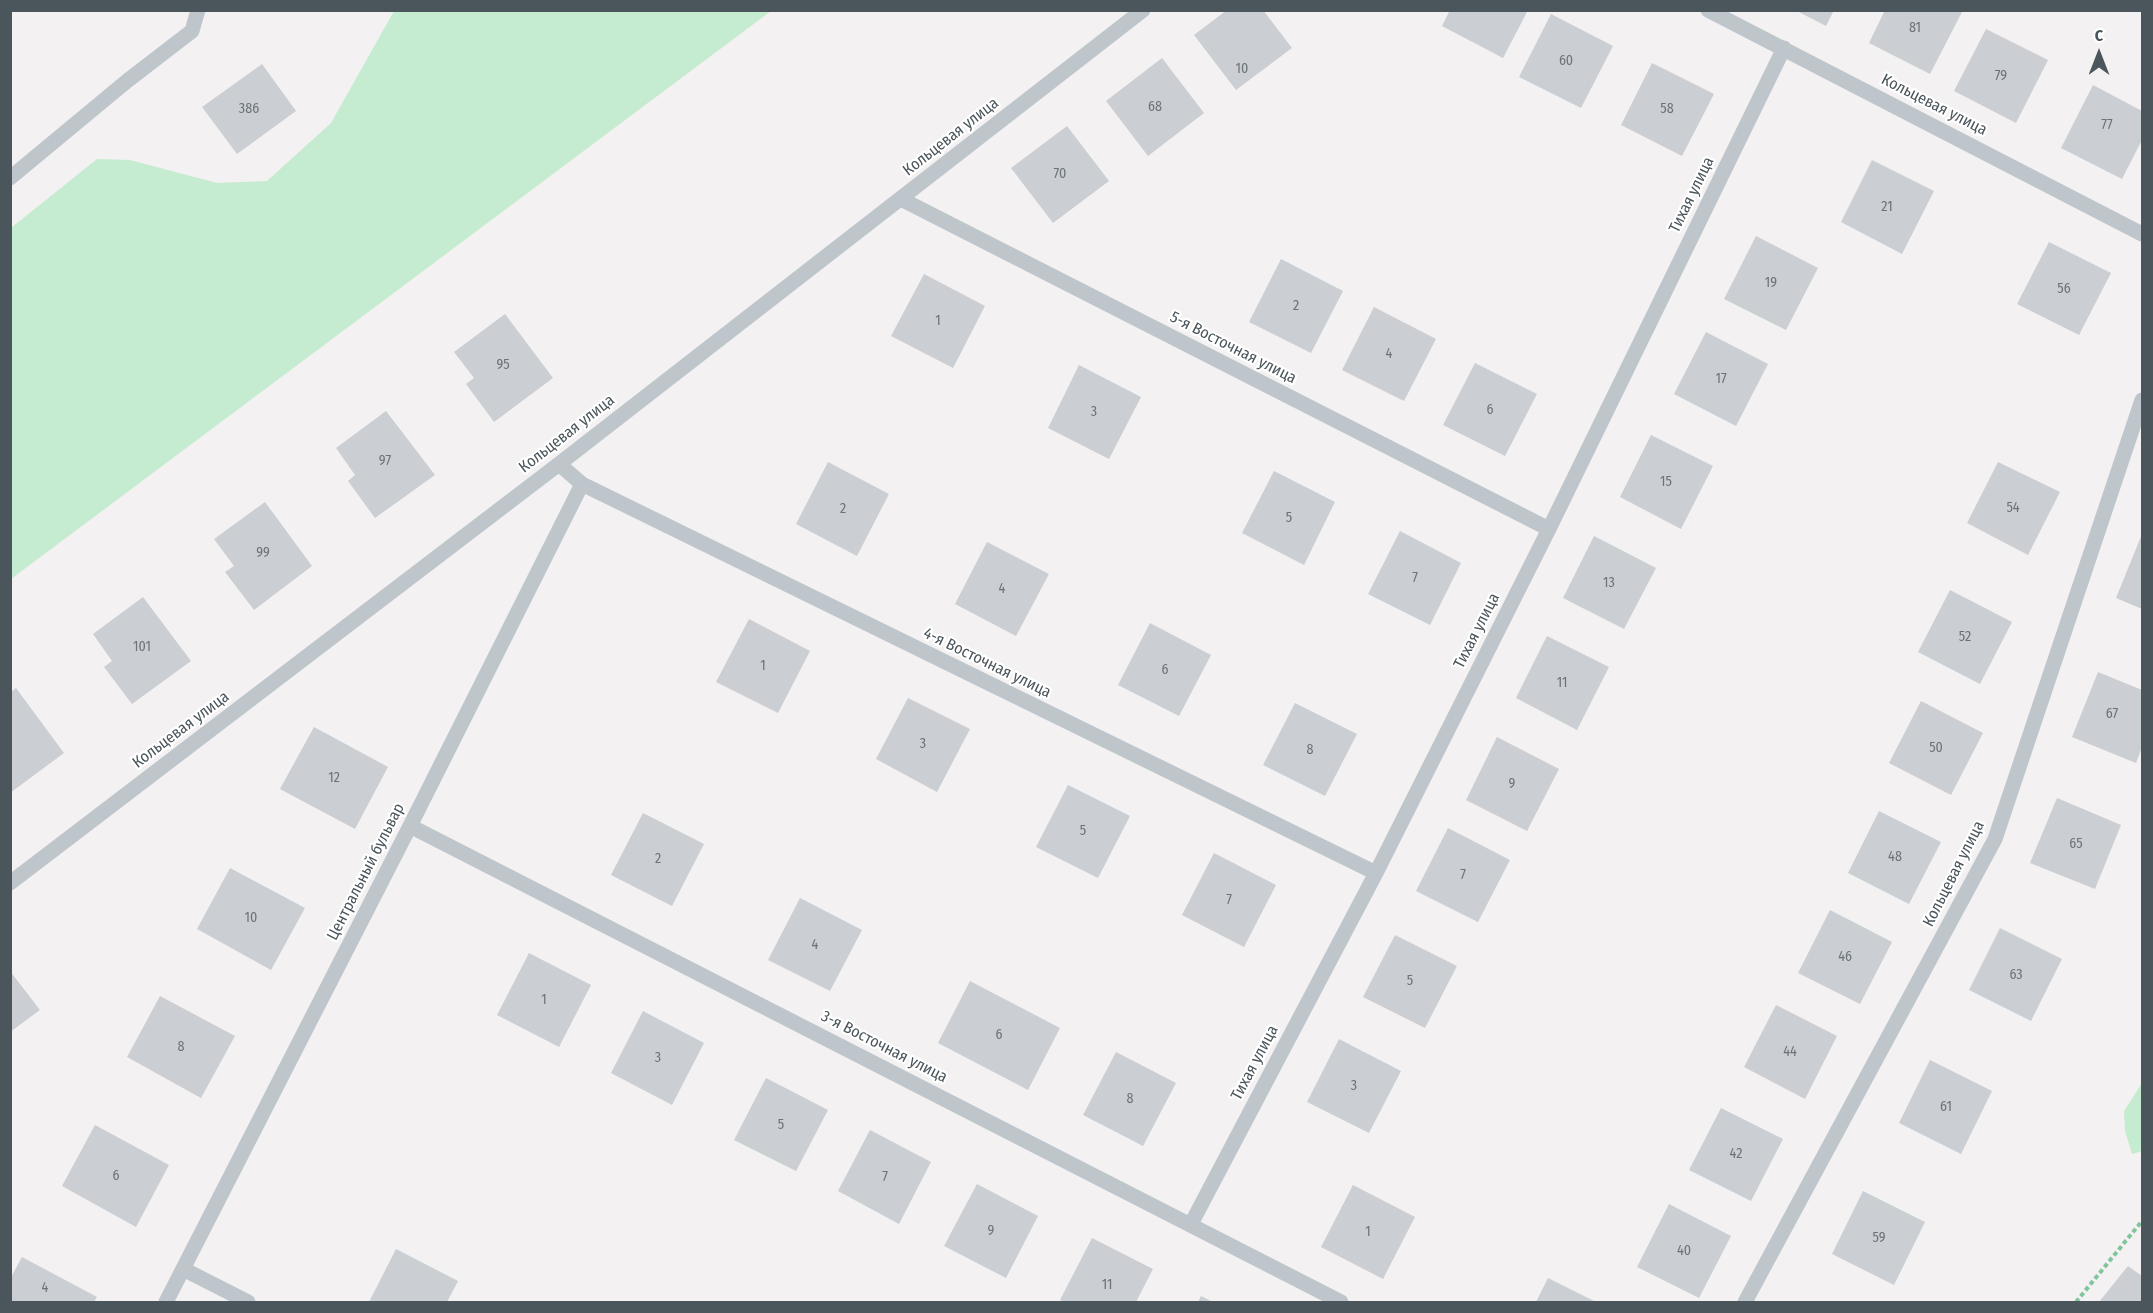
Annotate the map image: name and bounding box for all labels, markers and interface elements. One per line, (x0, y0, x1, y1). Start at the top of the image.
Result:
house number: 81 (1909, 20, 1921, 36)
north arrow (2069, 24, 2129, 84)
text: С (2095, 26, 2103, 45)
house number: 60 (1559, 53, 1573, 69)
house number: 10 (1236, 61, 1248, 77)
house number: 79 (1995, 68, 2007, 84)
street label: Кольцевая улица (1878, 70, 1990, 140)
street label: Кольцевая улица (899, 94, 1003, 180)
house number: 68 (1148, 99, 1162, 115)
house number: 386 (239, 101, 259, 117)
house number: 58 (1660, 101, 1674, 117)
house number: 77 (2101, 117, 2113, 133)
street label: Тихая улица (1665, 154, 1719, 236)
house number: 70 (1054, 166, 1066, 182)
house number: 21 (1881, 199, 1893, 215)
house number: 19 (1765, 275, 1777, 291)
house number: 56 (2057, 281, 2071, 297)
house number: 2 (1293, 298, 1299, 314)
street label: 5-я Восточная улица (1167, 308, 1299, 388)
house number: 1 (935, 313, 941, 329)
house number: 4 (1386, 346, 1392, 362)
house number: 95 (496, 357, 510, 373)
house number: 17 (1715, 371, 1727, 387)
street label: Кольцевая улица (515, 391, 619, 477)
house number: 6 (1487, 402, 1493, 418)
house number: 3 (1091, 404, 1097, 420)
house number: 97 (379, 453, 391, 469)
house number: 15 (1660, 474, 1672, 490)
house number: 54 (2006, 500, 2020, 516)
house number: 2 (840, 501, 846, 517)
house number: 5 (1286, 510, 1292, 526)
house number: 99 (256, 545, 270, 561)
house number: 7 (1412, 570, 1418, 586)
house number: 13 (1603, 575, 1615, 591)
house number: 4 (999, 581, 1005, 597)
street label: Тихая улица (1450, 590, 1504, 672)
street label: 4-я Восточная улица (920, 624, 1054, 702)
house number: 52 (1959, 629, 1971, 645)
house number: 101 (133, 639, 151, 655)
house number: 1 (760, 658, 766, 674)
house number: 6 (1162, 662, 1168, 678)
house number: 11 (1557, 675, 1567, 691)
street label: Кольцевая улица (129, 687, 233, 773)
house number: 67 (2106, 706, 2118, 722)
house number: 3 (920, 736, 926, 752)
house number: 50 (1929, 740, 1943, 756)
house number: 8 (1307, 742, 1313, 758)
house number: 12 (328, 770, 340, 786)
house number: 9 (1509, 776, 1515, 792)
street label: Центральный бульвар (323, 800, 409, 944)
street label: Кольцевая улица (1919, 818, 1989, 930)
house number: 5 (1080, 823, 1086, 839)
house number: 65 (2069, 836, 2083, 852)
house number: 48 (1888, 849, 1902, 865)
house number: 2 (655, 851, 661, 867)
house number: 7 (1460, 867, 1466, 883)
house number: 7 (1226, 892, 1232, 908)
house number: 10 (245, 910, 257, 926)
house number: 4 (812, 937, 818, 953)
house number: 46 (1838, 949, 1852, 965)
house number: 63 (2009, 967, 2023, 983)
house number: 5 (1407, 973, 1413, 989)
house number: 1 (541, 992, 547, 1008)
street label: 3-я Восточная улица (818, 1007, 950, 1087)
street label: Тихая улица (1227, 1022, 1283, 1104)
house number: 6 (996, 1027, 1002, 1043)
house number: 8 (178, 1039, 184, 1055)
house number: 44 (1783, 1044, 1797, 1060)
house number: 3 (655, 1050, 661, 1066)
house number: 3 (1351, 1078, 1357, 1094)
house number: 8 (1127, 1091, 1133, 1107)
house number: 61 (1940, 1099, 1952, 1115)
house number: 5 (778, 1117, 784, 1133)
house number: 42 (1730, 1146, 1742, 1162)
house number: 6 (113, 1168, 119, 1184)
house number: 7 (882, 1169, 888, 1185)
house number: 9 (988, 1223, 994, 1239)
house number: 1 (1365, 1224, 1371, 1240)
house number: 59 (1872, 1230, 1886, 1246)
house number: 40 (1677, 1243, 1691, 1259)
house number: 11 (1102, 1277, 1112, 1293)
house number: 4 (42, 1280, 48, 1296)

